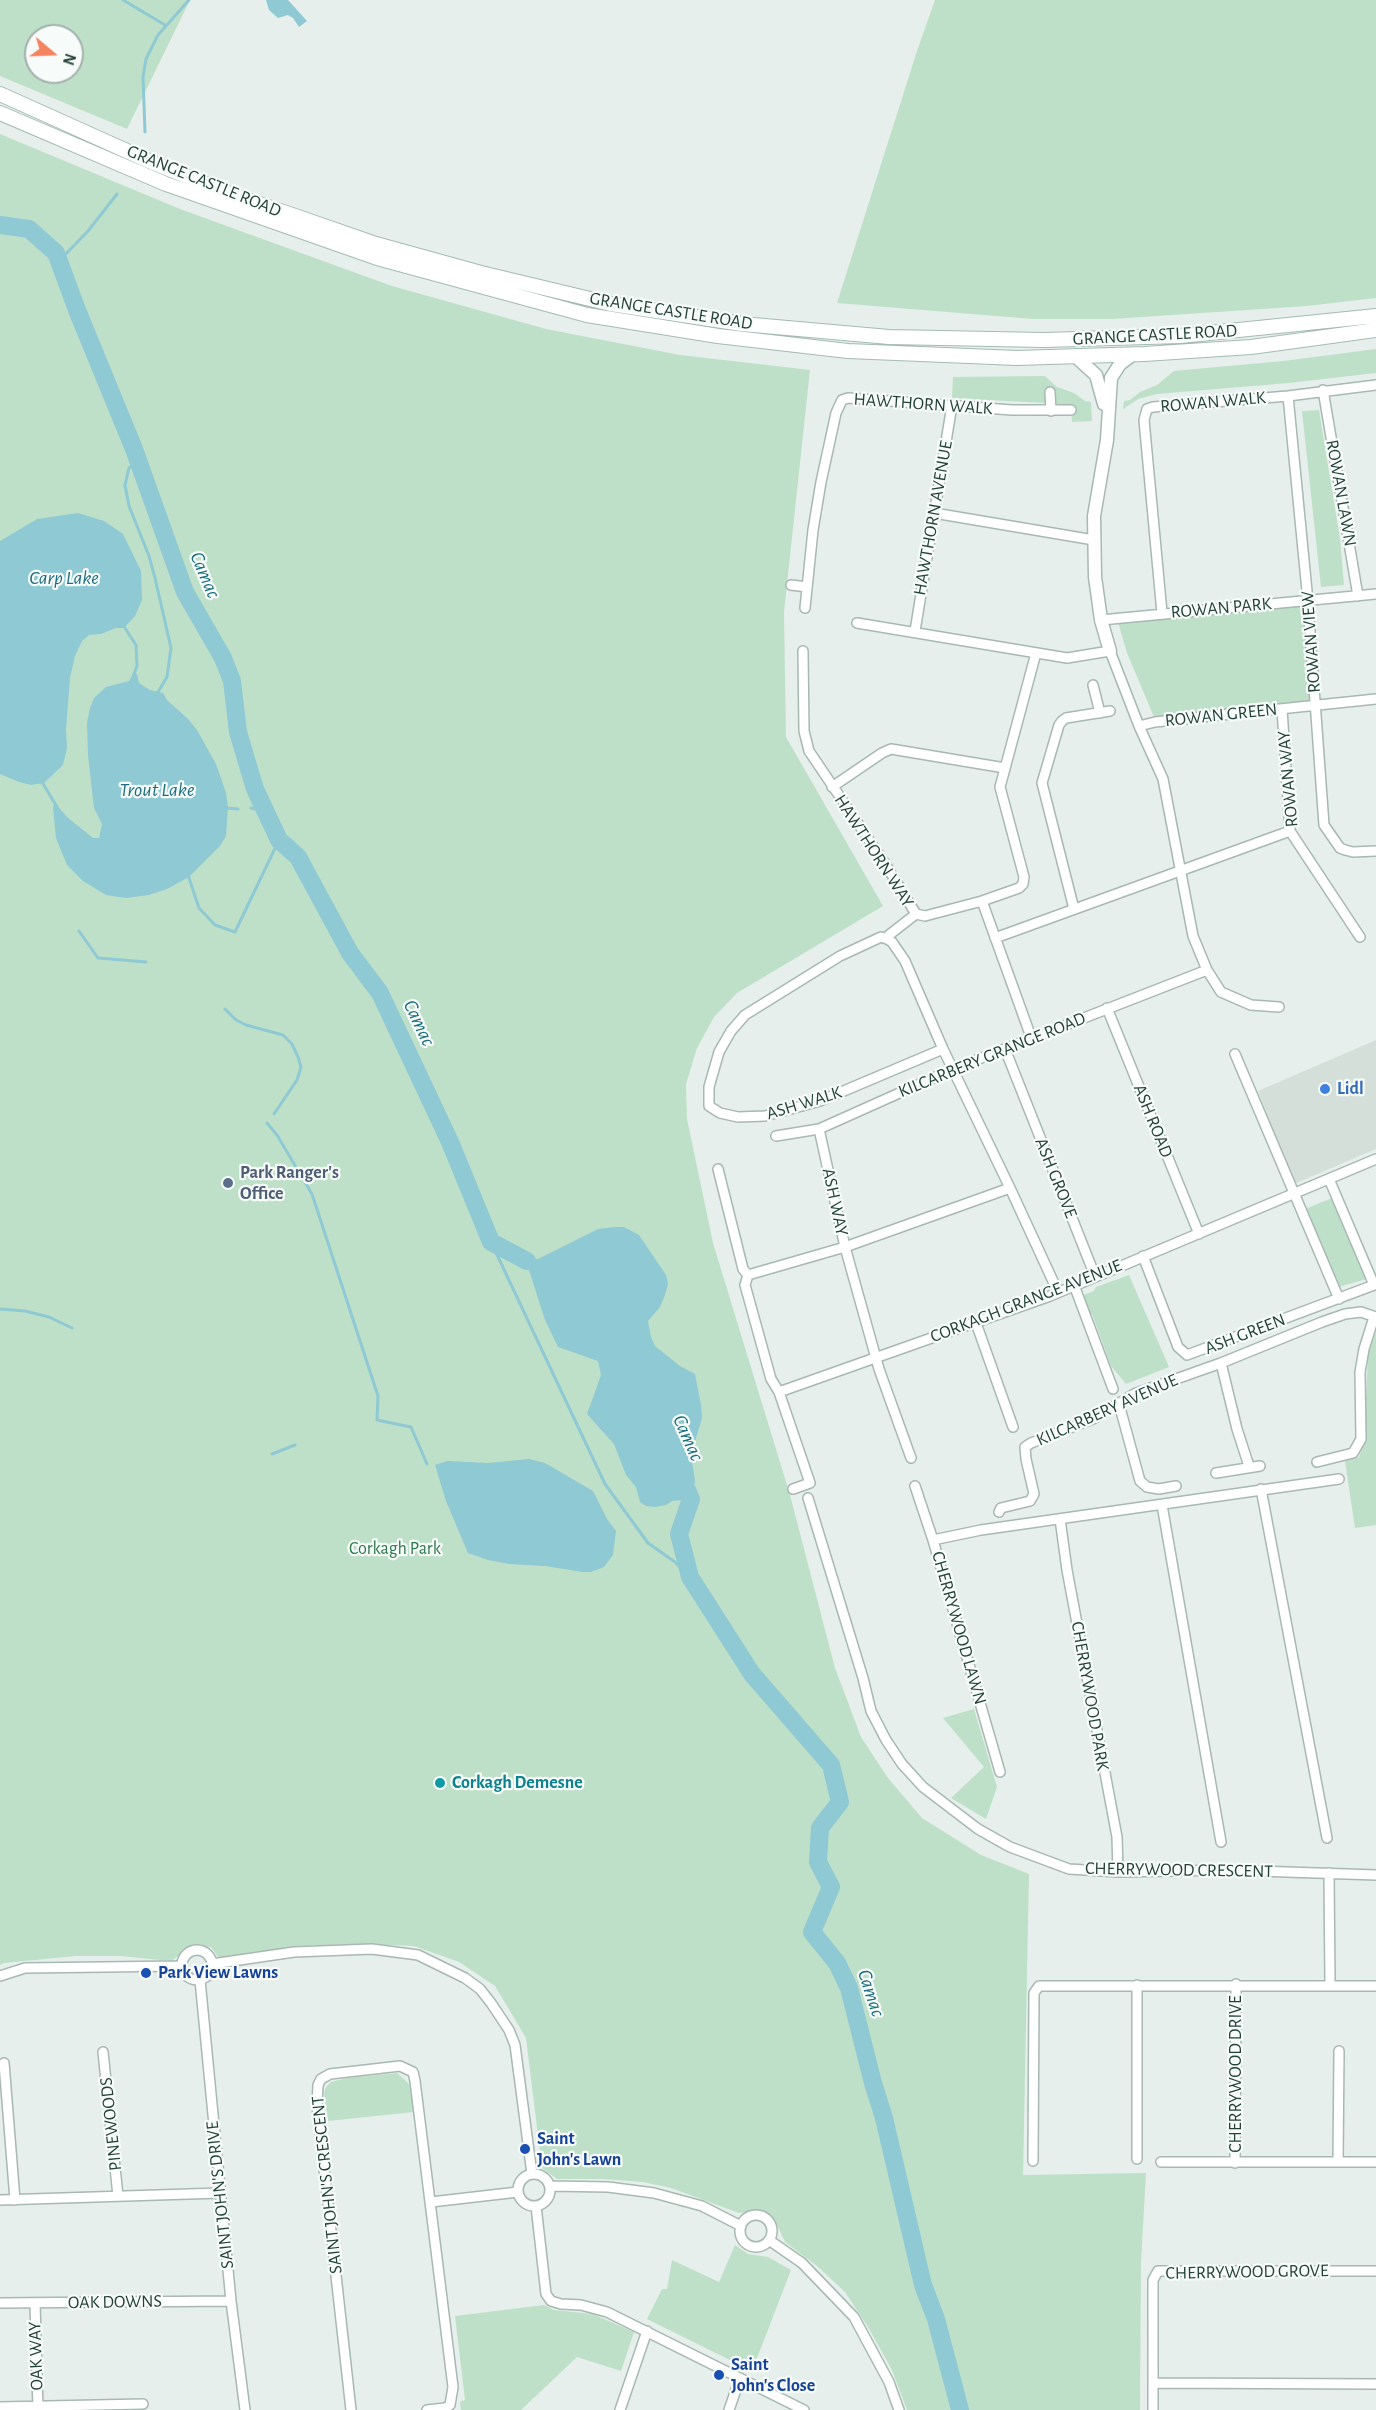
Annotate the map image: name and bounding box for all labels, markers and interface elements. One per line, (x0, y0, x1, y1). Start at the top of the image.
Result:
north arrow (24, 24, 84, 84)
text: N (60, 51, 79, 67)
street label: GRANGE CASTLE ROAD (124, 140, 284, 222)
street label: GRANGE CASTLE ROAD (588, 287, 754, 335)
street label: GRANGE CASTLE ROAD (1072, 320, 1238, 350)
street label: ROWAN WALK (1159, 387, 1267, 417)
street label: HAWTHORN WALK (853, 388, 993, 420)
street label: ROWAN LAWN (1321, 438, 1361, 548)
street label: HAWTHORN AVENUE (909, 439, 957, 597)
water label: Camac (185, 548, 225, 602)
water label: Carp Lake (29, 566, 99, 590)
street label: ROWAN VIEW (1297, 590, 1325, 694)
street label: ROWAN PARK (1170, 593, 1272, 623)
street label: ROWAN GREEN (1164, 698, 1278, 732)
street label: ROWAN WAY (1273, 730, 1303, 828)
water label: Trout Lake (120, 778, 194, 802)
street label: HAWTHORN WAY (829, 790, 919, 912)
water label: Camac (398, 996, 440, 1050)
street label: KILCARBERY GRANGE ROAD (895, 1007, 1089, 1103)
place label: Lidl (1337, 1078, 1364, 1100)
street label: ASH WALK (764, 1081, 844, 1125)
street label: ASH ROAD (1129, 1081, 1177, 1161)
marker: Lidl (1318, 1082, 1332, 1096)
street label: ASH GROVE (1030, 1135, 1082, 1221)
place label: Park Ranger's Office (240, 1162, 339, 1204)
street label: ASH WAY (817, 1166, 853, 1238)
marker: Park Ranger's Office (221, 1176, 235, 1190)
street label: CORKAGH GRANGE AVENUE (927, 1254, 1125, 1348)
street label: ASH GREEN (1202, 1309, 1288, 1359)
street label: KILCARBERY AVENUE (1033, 1369, 1181, 1451)
water label: Camac (667, 1411, 709, 1465)
park label: Corkagh Park (349, 1538, 441, 1560)
street label: CHERRYWOOD LAWN (927, 1549, 991, 1707)
street label: CHERRYWOOD PARK (1066, 1620, 1114, 1772)
place label: Corkagh Demesne (452, 1772, 583, 1794)
marker: Corkagh Demesne (433, 1776, 447, 1790)
street label: CHERRYWOOD CRESCENT (1085, 1858, 1273, 1882)
place label: Park View Lawns (158, 1962, 278, 1984)
marker: Park View Lawns (139, 1966, 153, 1980)
water label: Camac (852, 1966, 890, 2020)
street label: CHERRYWOOD DRIVE (1225, 1995, 1247, 2153)
street label: PINEWOODS (95, 2076, 127, 2172)
street label: SAINT JOHN'S CRESCENT (307, 2095, 347, 2275)
street label: SAINT JOHN'S DRIVE (202, 2120, 238, 2270)
place label: Saint John's Lawn (537, 2128, 621, 2170)
marker: Saint John's Lawn (518, 2142, 532, 2156)
street label: CHERRYWOOD GROVE (1165, 2260, 1329, 2284)
street label: OAK DOWNS (68, 2290, 162, 2314)
street label: OAK WAY (24, 2321, 48, 2391)
place label: Saint John's Close (731, 2354, 815, 2396)
marker: Saint John's Close (712, 2368, 726, 2382)

